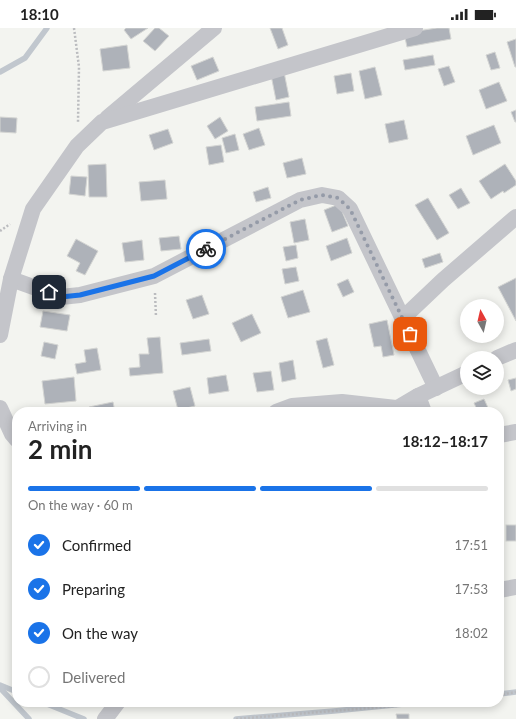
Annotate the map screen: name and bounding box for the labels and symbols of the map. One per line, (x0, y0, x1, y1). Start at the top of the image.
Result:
courier (186, 229, 226, 269)
pin (32, 275, 66, 309)
north arrow (460, 299, 504, 343)
pin (393, 317, 427, 351)

